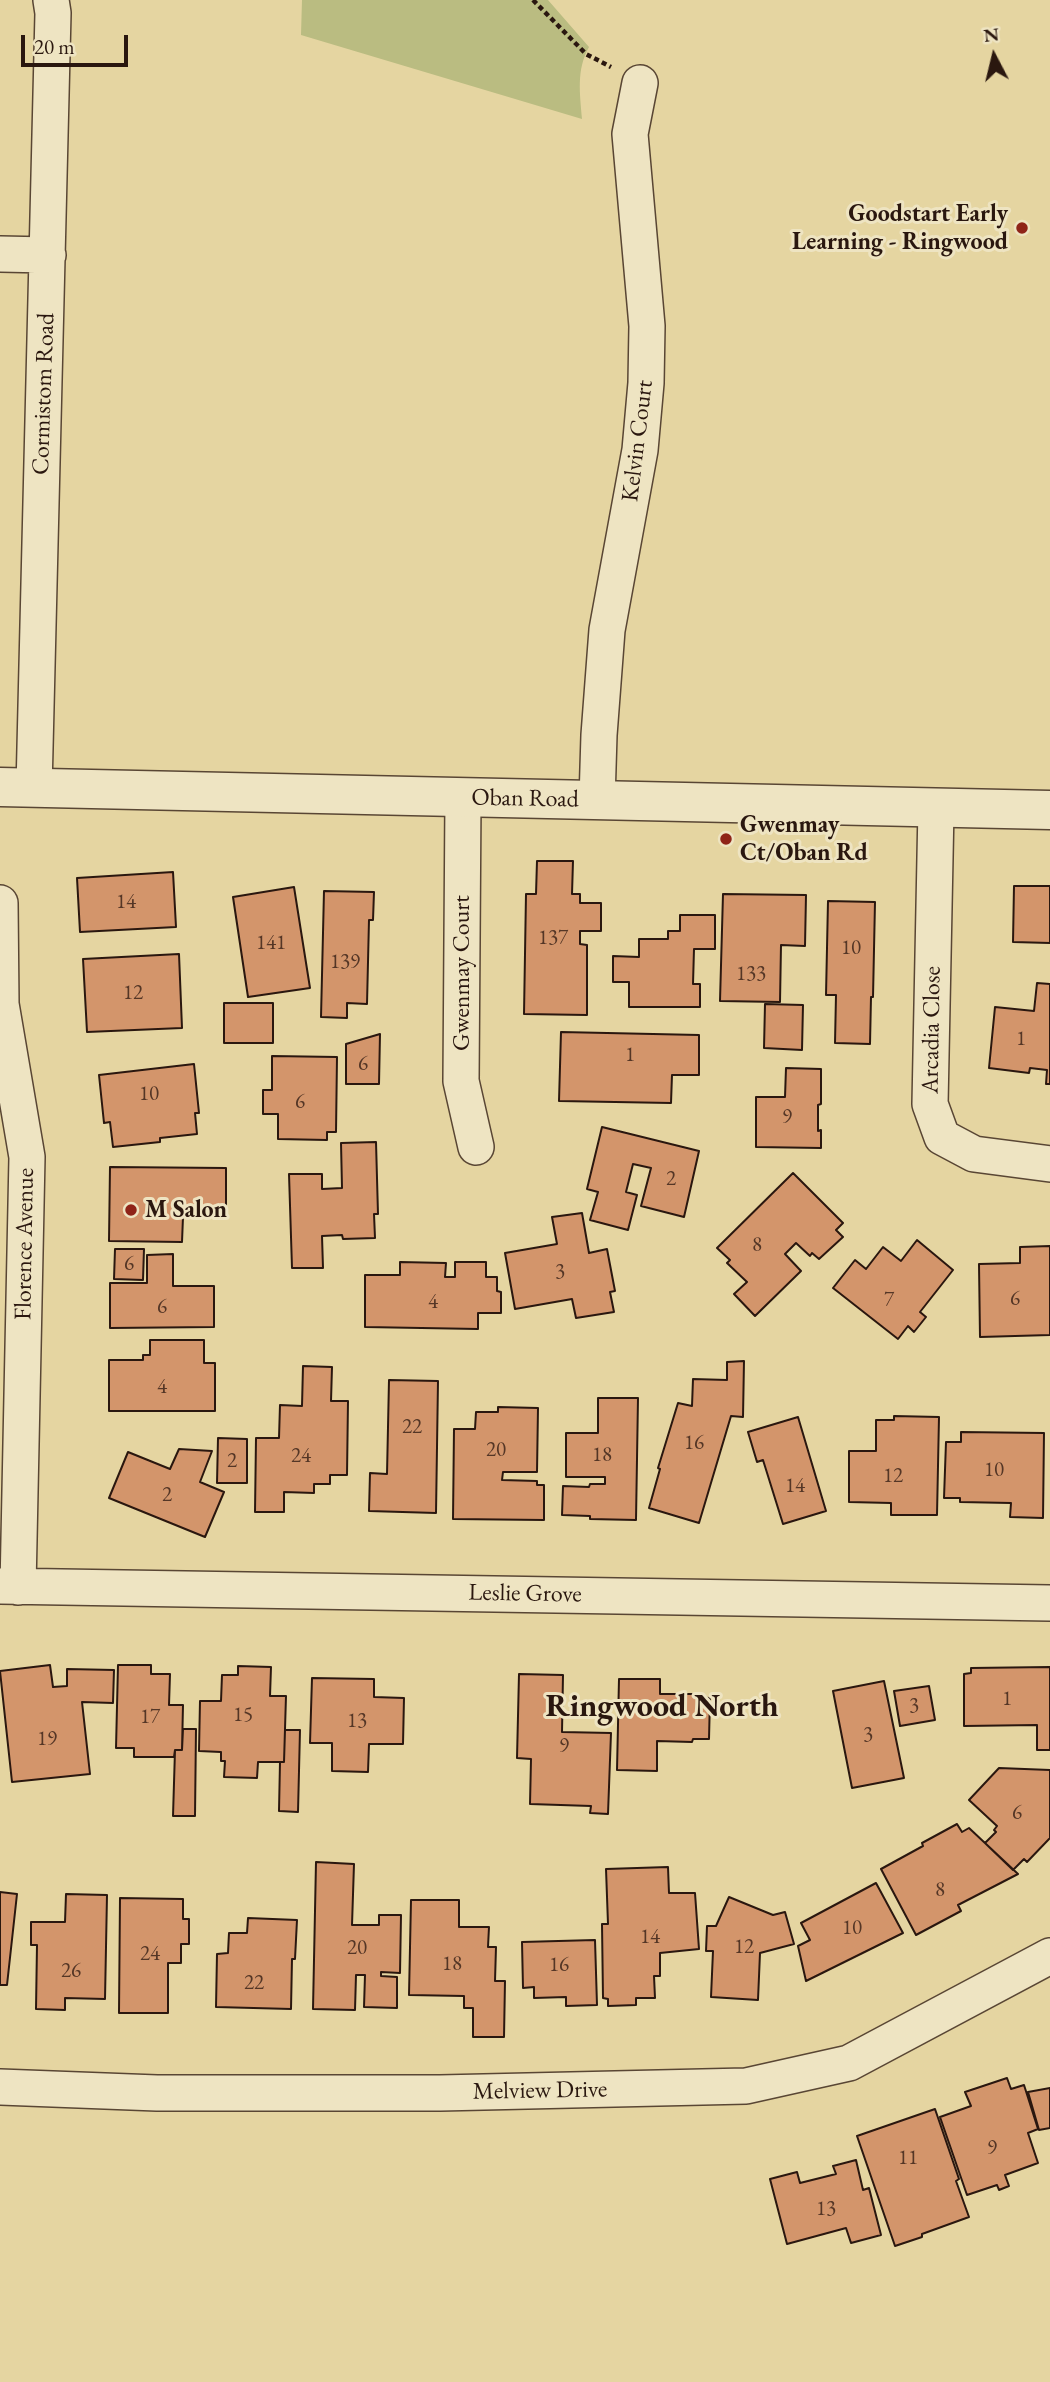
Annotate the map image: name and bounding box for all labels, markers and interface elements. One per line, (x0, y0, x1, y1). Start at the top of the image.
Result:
scale bar (24, 21, 131, 65)
north arrow (959, 21, 1029, 91)
text: N (982, 21, 1001, 48)
text: 20 m (34, 33, 75, 60)
place label: Goodstart Early Learning - Ringwood (792, 200, 1008, 256)
marker: Goodstart Early Learning - Ringwood (1014, 220, 1030, 236)
street label: Cormistom Road (27, 312, 61, 476)
street label: Kelvin Court (616, 378, 660, 504)
street label: Oban Road (471, 784, 579, 814)
place label: Gwenmay Ct/Oban Rd (740, 811, 868, 867)
marker: Gwenmay Ct/Oban Rd (718, 831, 734, 847)
house number: 14 (116, 889, 136, 915)
street label: Gwenmay Court (448, 895, 476, 1051)
house number: 137 (538, 925, 568, 951)
house number: 141 (256, 930, 286, 956)
house number: 10 (841, 935, 861, 961)
house number: 139 (330, 949, 360, 975)
house number: 133 (736, 961, 766, 987)
street label: Arcadia Close (916, 966, 948, 1094)
house number: 12 (123, 980, 143, 1006)
house number: 1 (1016, 1026, 1026, 1052)
house number: 1 (625, 1042, 635, 1068)
house number: 6 (358, 1051, 368, 1077)
house number: 10 (139, 1081, 159, 1107)
house number: 6 (295, 1089, 305, 1115)
house number: 9 (782, 1104, 792, 1130)
house number: 2 (666, 1166, 676, 1192)
street label: Florence Avenue (9, 1168, 41, 1320)
place label: M Salon (145, 1196, 227, 1224)
marker: M Salon (123, 1202, 139, 1218)
house number: 8 (752, 1232, 762, 1258)
house number: 6 (124, 1251, 134, 1277)
house number: 3 (555, 1259, 565, 1285)
house number: 6 (1010, 1286, 1020, 1312)
house number: 7 (884, 1287, 894, 1313)
house number: 4 (428, 1289, 438, 1315)
house number: 6 (157, 1294, 167, 1320)
house number: 4 (157, 1374, 167, 1400)
house number: 22 (402, 1414, 422, 1440)
house number: 16 (684, 1430, 704, 1456)
house number: 20 (486, 1437, 506, 1463)
house number: 18 (592, 1442, 612, 1468)
house number: 24 (291, 1443, 311, 1469)
house number: 2 (227, 1448, 237, 1474)
house number: 10 (984, 1457, 1004, 1483)
house number: 12 (883, 1463, 903, 1489)
house number: 14 (785, 1473, 805, 1499)
house number: 2 (162, 1482, 172, 1508)
street label: Leslie Grove (468, 1579, 582, 1609)
house number: 1 (1002, 1686, 1012, 1712)
district label: Ringwood North (545, 1688, 779, 1726)
house number: 3 (909, 1693, 919, 1719)
house number: 15 (233, 1702, 253, 1728)
house number: 17 (140, 1704, 160, 1730)
house number: 13 (347, 1708, 367, 1734)
house number: 3 (863, 1722, 873, 1748)
house number: 19 (37, 1726, 57, 1752)
house number: 9 (559, 1733, 569, 1759)
house number: 6 (1012, 1800, 1022, 1826)
house number: 8 (935, 1877, 945, 1903)
house number: 10 (842, 1915, 862, 1941)
house number: 14 (640, 1924, 660, 1950)
house number: 12 (734, 1934, 754, 1960)
house number: 20 (347, 1935, 367, 1961)
house number: 24 (140, 1941, 160, 1967)
house number: 18 (442, 1951, 462, 1977)
house number: 16 (549, 1952, 569, 1978)
house number: 26 (61, 1958, 81, 1984)
house number: 22 (244, 1970, 264, 1996)
street label: Melview Drive (472, 2075, 608, 2107)
house number: 9 (987, 2135, 997, 2161)
house number: 11 (898, 2145, 918, 2171)
house number: 13 (816, 2196, 836, 2222)

